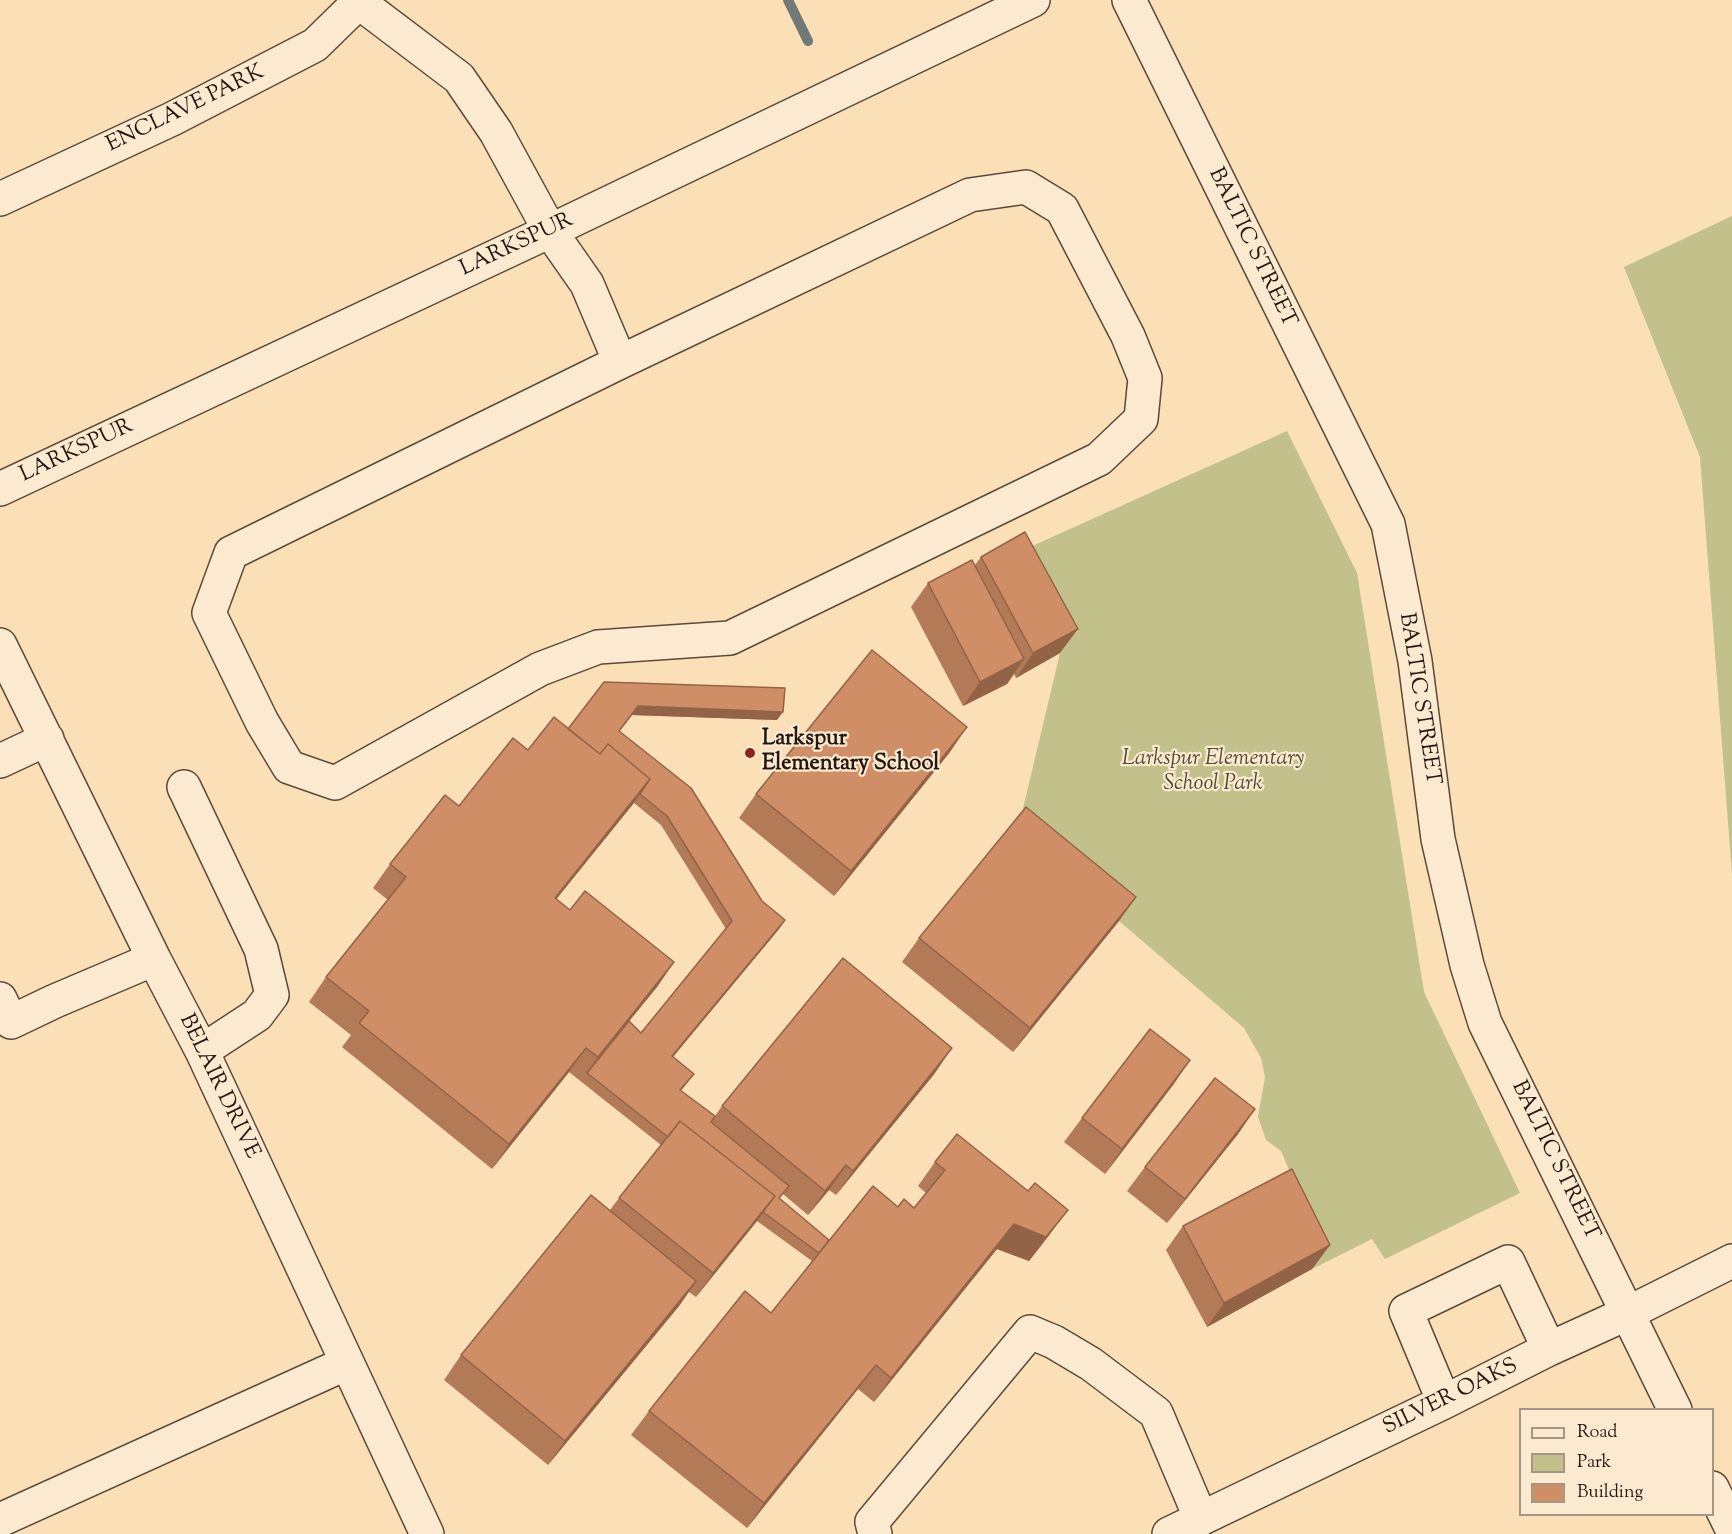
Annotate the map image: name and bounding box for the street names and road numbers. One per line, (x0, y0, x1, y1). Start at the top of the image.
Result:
street label: ENCLAVE PARK (103, 60, 269, 160)
street label: BALTIC STREET (1201, 164, 1301, 332)
street label: LARKSPUR (456, 208, 578, 284)
street label: LARKSPUR (16, 414, 138, 490)
street label: BALTIC STREET (1391, 611, 1445, 787)
street label: BELAIR DRIVE (172, 1010, 264, 1164)
street label: BALTIC STREET (1504, 1077, 1604, 1245)
street label: SILVER OAKS (1379, 1354, 1523, 1442)

